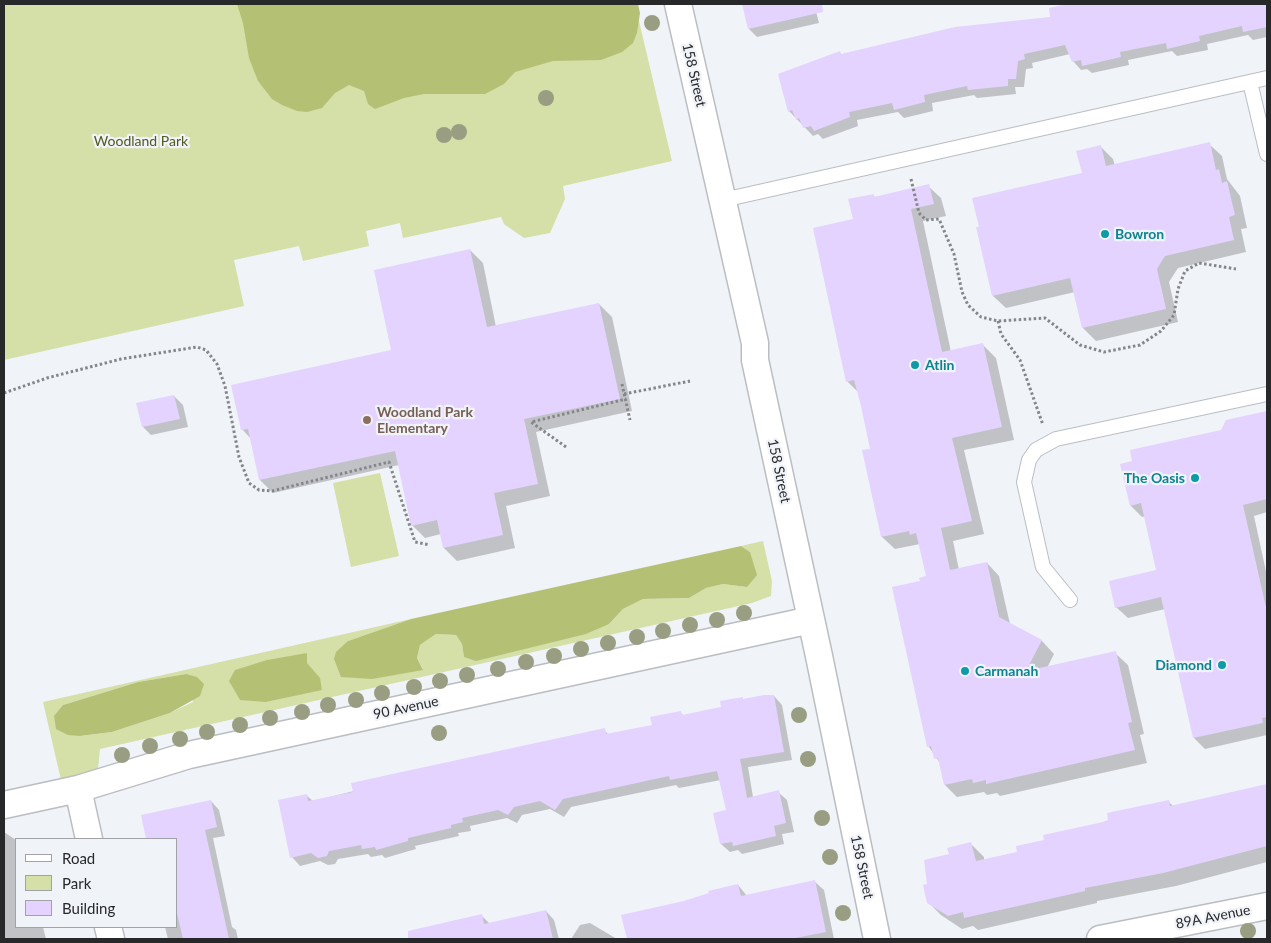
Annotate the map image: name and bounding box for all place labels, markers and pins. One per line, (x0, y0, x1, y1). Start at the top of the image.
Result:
place label: Bowron (1115, 226, 1164, 242)
marker: Bowron (1099, 228, 1111, 240)
place label: Atlin (925, 357, 954, 373)
marker: Atlin (909, 359, 921, 371)
place label: Woodland Park Elementary (377, 404, 473, 437)
marker: Woodland Park Elementary (361, 414, 373, 426)
place label: The Oasis (1124, 470, 1185, 486)
marker: The Oasis (1189, 472, 1201, 484)
place label: Diamond (1155, 657, 1212, 673)
marker: Diamond (1216, 659, 1228, 671)
place label: Carmanah (975, 663, 1038, 679)
marker: Carmanah (959, 665, 971, 677)

